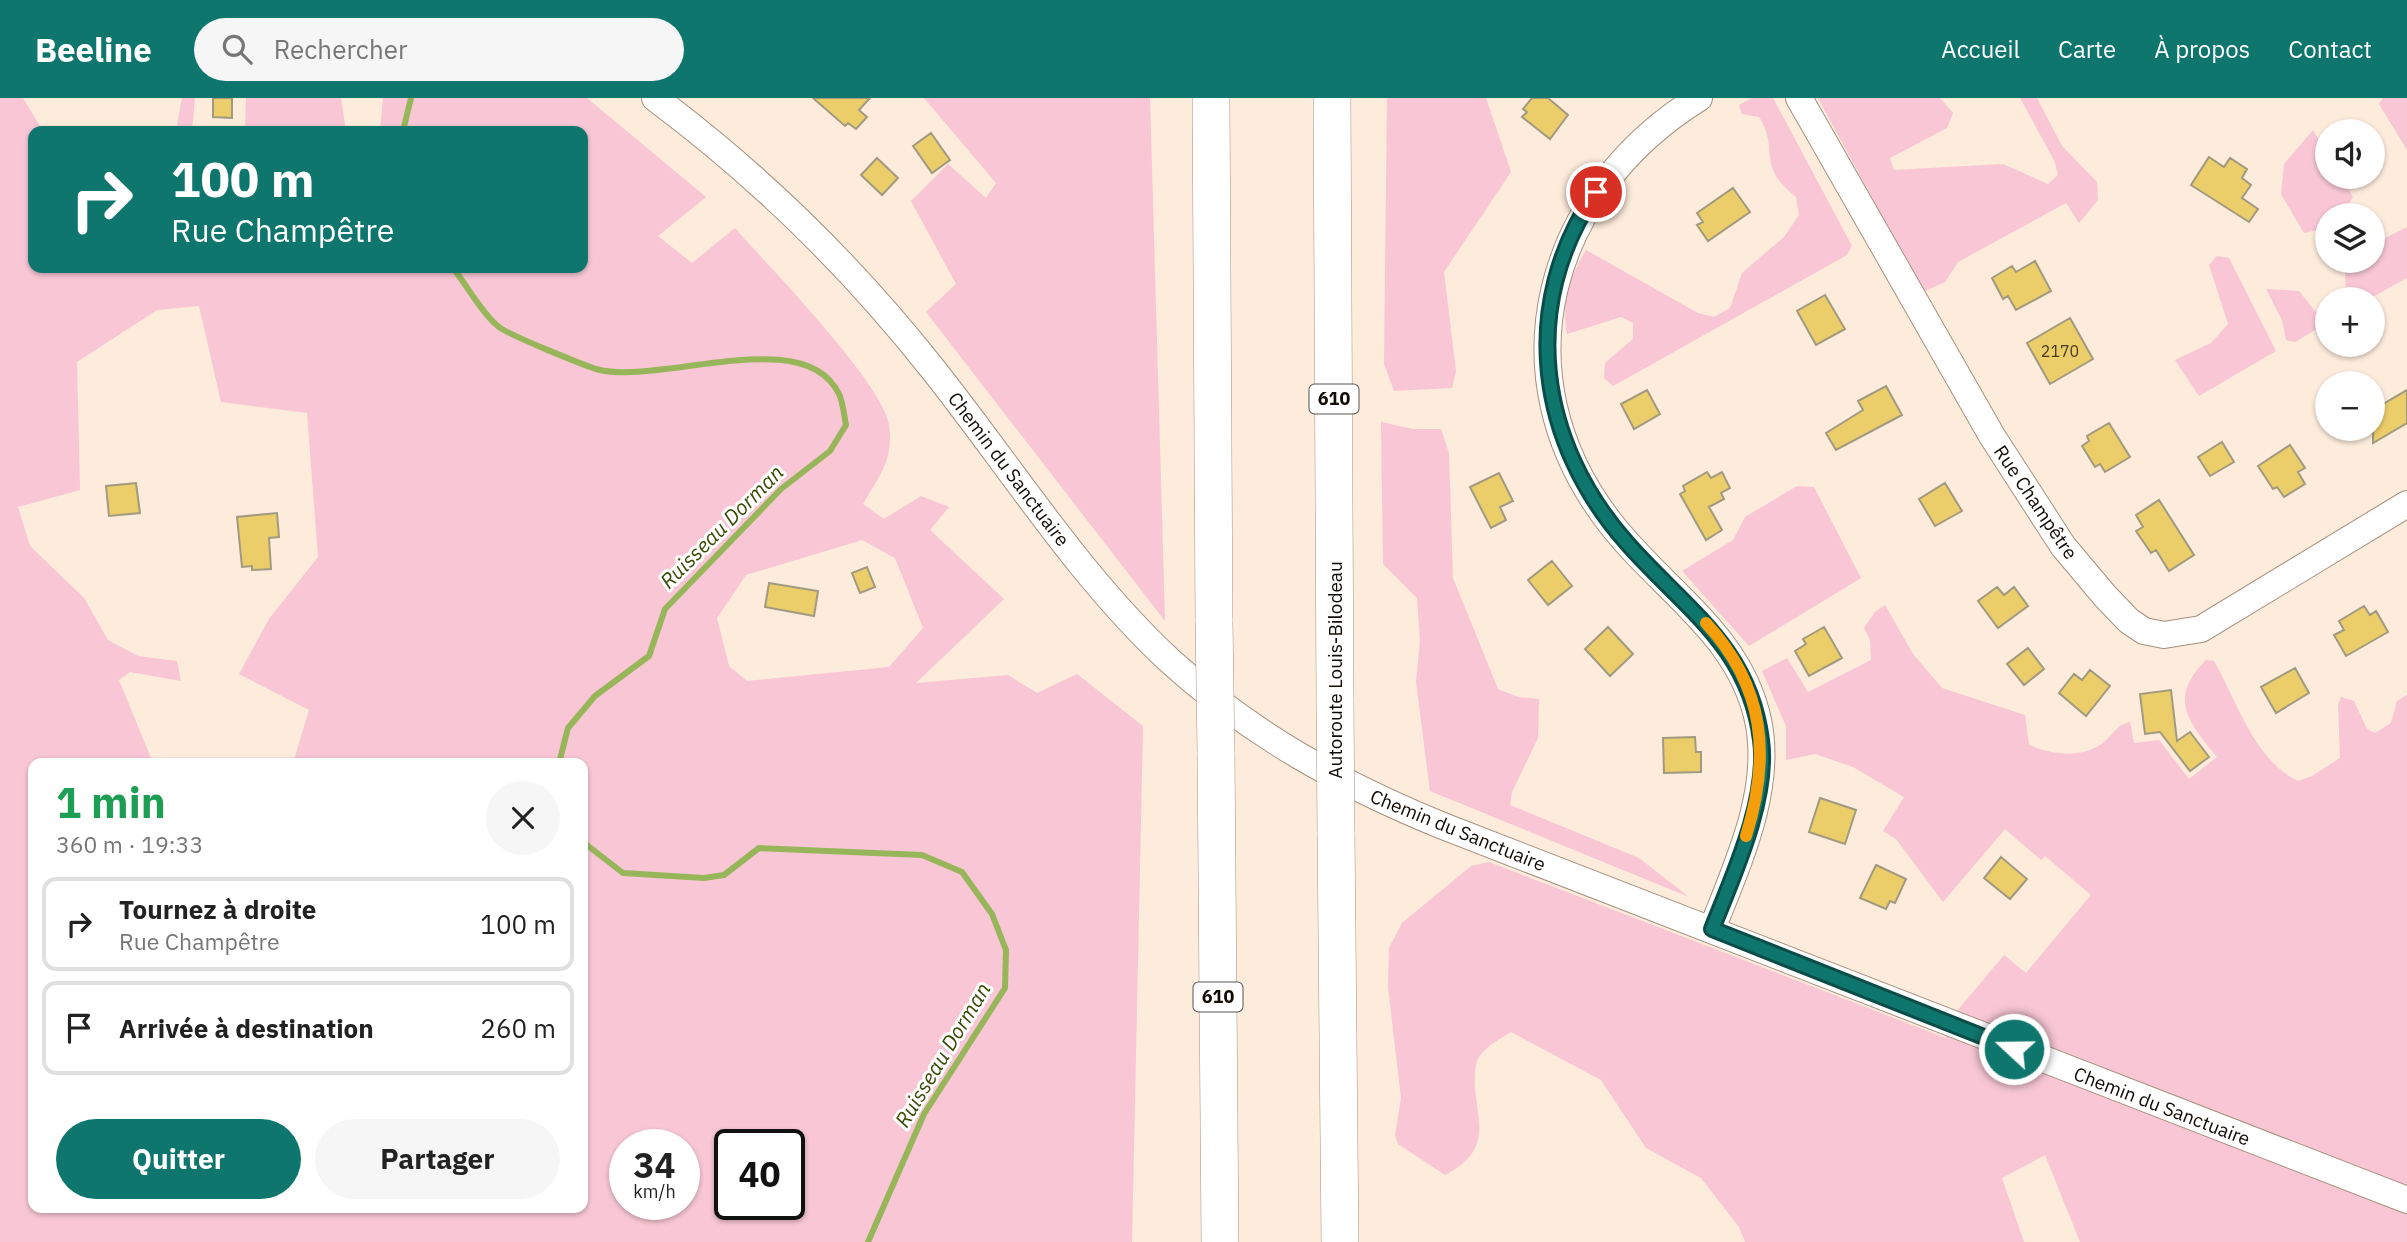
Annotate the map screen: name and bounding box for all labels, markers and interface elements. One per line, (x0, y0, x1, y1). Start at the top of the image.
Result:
search box (194, 18, 684, 81)
text: Beeline (35, 28, 152, 71)
icon: search (218, 30, 256, 68)
text: Rechercher (274, 32, 407, 66)
text: Accueil (1941, 33, 2020, 65)
text: Carte (2058, 33, 2116, 65)
text: À propos (2154, 33, 2250, 65)
text: Contact (2288, 33, 2372, 65)
map controls (2315, 119, 2385, 441)
button: sound (2315, 119, 2385, 189)
text: 100 m (171, 147, 315, 210)
icon: right (56, 154, 147, 245)
pin (1566, 162, 1626, 222)
icon: arrive (1577, 173, 1615, 211)
button: layers (2315, 203, 2385, 273)
text: Rue Champêtre (171, 209, 394, 251)
button: + (2315, 287, 2385, 357)
house number: 2170 (2041, 341, 2079, 361)
button: − (2315, 371, 2385, 441)
road number: 610 (1310, 384, 1358, 414)
street label: Chemin du Sanctuaire (943, 387, 1075, 551)
street label: Rue Champêtre (1989, 440, 2083, 564)
water label: Ruisseau Dorman (653, 458, 789, 594)
street label: Autoroute Louis-Bilodeau (1323, 561, 1347, 779)
text: 1 min (56, 775, 166, 830)
button: close (486, 781, 560, 855)
street label: Chemin du Sanctuaire (1367, 784, 1549, 876)
text: 360 m · 19:33 (56, 829, 203, 859)
text: Tournez à droite (119, 892, 316, 926)
icon: right (60, 905, 98, 943)
text: 100 m (480, 907, 556, 941)
text: Rue Champêtre (119, 926, 280, 956)
water label: Ruisseau Dorman (888, 977, 996, 1132)
road number: 610 (1194, 982, 1242, 1012)
icon: arrive (60, 1009, 98, 1047)
text: Arrivée à destination (119, 1011, 374, 1045)
text: 260 m (480, 1011, 556, 1045)
position arrow (1977, 1012, 2051, 1086)
street label: Chemin du Sanctuaire (2070, 1061, 2254, 1151)
button: Quitter (56, 1119, 301, 1199)
button: Partager (315, 1119, 560, 1199)
speed limit sign: 40 (714, 1129, 805, 1220)
text: 34 (633, 1142, 676, 1188)
text: km/h (633, 1180, 676, 1203)

